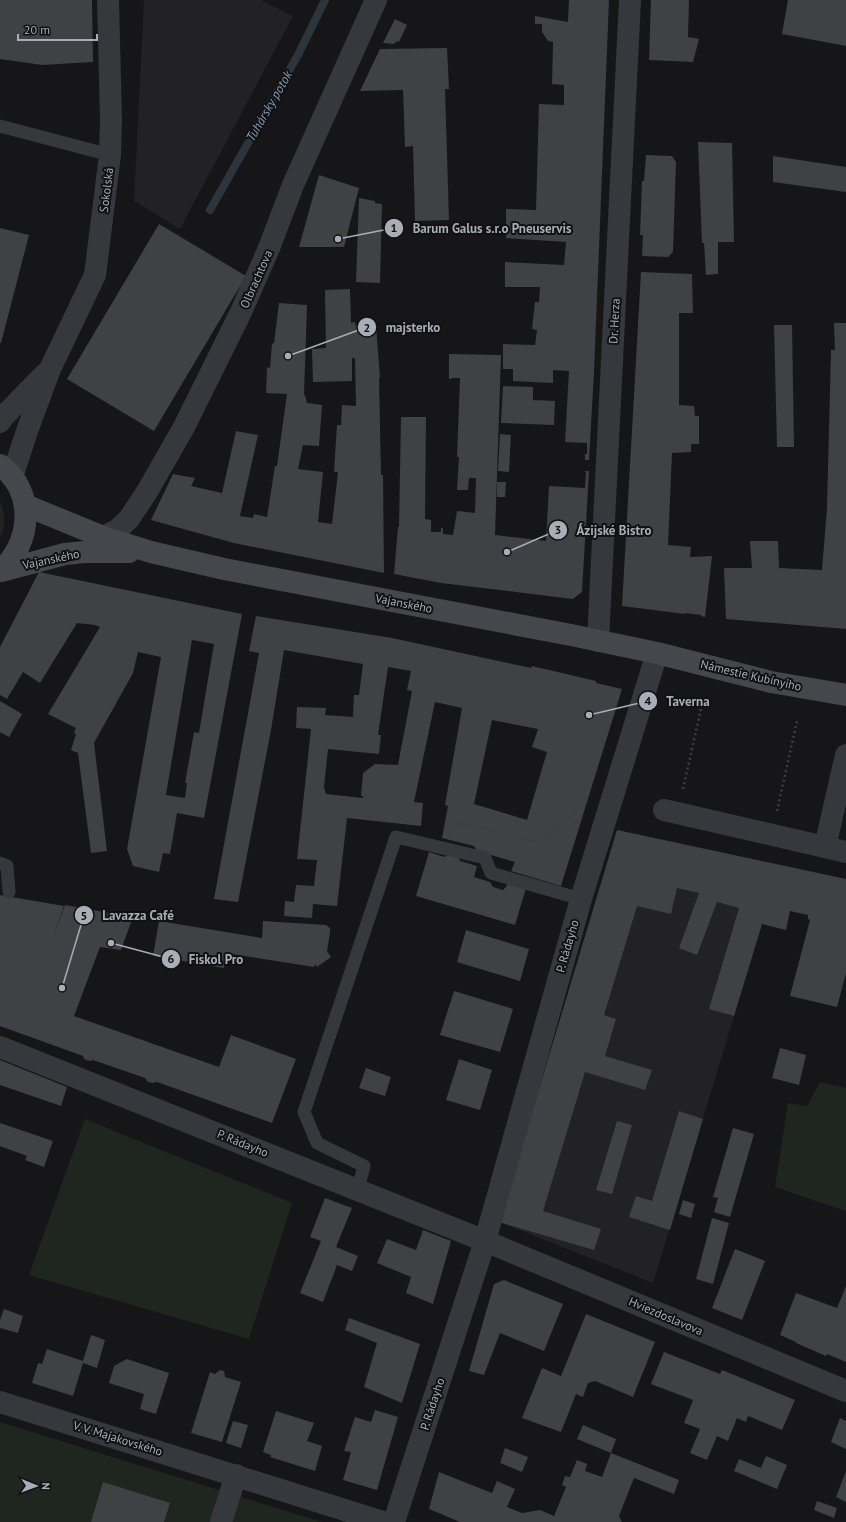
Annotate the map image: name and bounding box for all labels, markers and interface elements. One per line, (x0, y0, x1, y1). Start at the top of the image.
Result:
scale bar (18, 16, 97, 42)
text: 20 m (24, 22, 50, 37)
water label: Tuhársky potok (242, 67, 297, 144)
street label: Sokolská (96, 167, 116, 213)
callout: Barum Galus s.r.o Pneuservis (384, 216, 579, 241)
text: 1 (391, 220, 397, 235)
text: Barum Galus s.r.o Pneuservis (413, 220, 572, 237)
street label: Olbrachtova (237, 248, 276, 310)
street label: Dr. Herza (605, 298, 623, 344)
callout: majsterko (357, 315, 448, 340)
text: majsterko (386, 319, 440, 336)
text: 2 (364, 320, 370, 335)
callout: Ázijské Bistro (548, 518, 659, 543)
text: 3 (555, 522, 561, 537)
text: Ázijské Bistro (576, 522, 652, 539)
street label: Vajanského (20, 546, 81, 573)
street label: Vajanského (373, 590, 434, 616)
street label: Námestie Kubínyiho (699, 656, 803, 694)
callout: Taverna (638, 689, 718, 714)
text: 4 (645, 693, 652, 708)
text: Taverna (666, 693, 710, 710)
callout: Lavazza Café (74, 903, 182, 928)
text: Lavazza Café (102, 907, 174, 924)
text: 5 (81, 908, 87, 923)
street label: P. Rádayho (552, 918, 582, 974)
callout: Fiskol Pro (161, 947, 251, 972)
text: 6 (168, 951, 175, 966)
text: Fiskol Pro (189, 951, 243, 968)
street label: P. Rádayho (215, 1126, 271, 1160)
street label: Hviezdoslavova (626, 1294, 706, 1338)
street label: P. Rádayho (417, 1376, 447, 1432)
street label: V. V. Majakovského (71, 1417, 165, 1459)
north arrow (16, 1466, 56, 1506)
text: N (39, 1482, 53, 1490)

